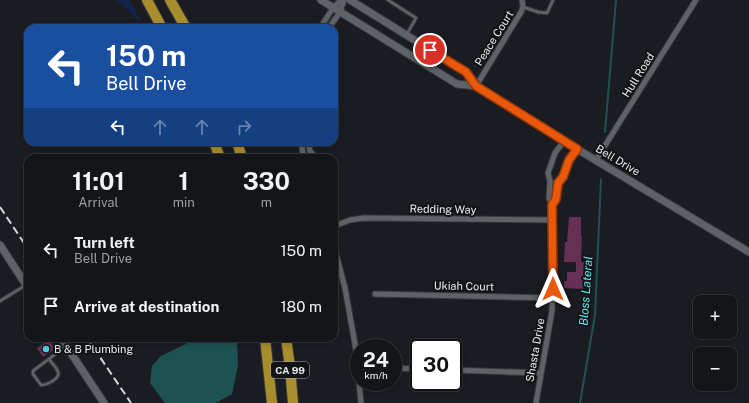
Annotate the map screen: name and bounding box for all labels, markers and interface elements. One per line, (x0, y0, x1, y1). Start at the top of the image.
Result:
street label: Peace Court (472, 8, 516, 68)
pin (413, 33, 447, 67)
text: 150 m (106, 39, 186, 72)
icon: arrive (419, 39, 441, 61)
icon: left (40, 40, 92, 92)
street label: Hull Road (620, 51, 656, 99)
text: Bell Drive (106, 73, 186, 94)
icon: left (107, 116, 129, 138)
icon: ahead (149, 116, 171, 138)
icon: ahead (191, 116, 213, 138)
icon: right (233, 116, 255, 138)
street label: Bell Drive (594, 142, 642, 178)
text: 11:01 (72, 167, 125, 195)
text: 1 (179, 167, 189, 195)
text: 330 (243, 167, 290, 195)
text: Arrival (78, 195, 118, 210)
text: min (173, 195, 195, 210)
text: m (261, 195, 272, 210)
street label: Redding Way (409, 202, 477, 216)
text: Turn left (74, 234, 135, 251)
icon: left (40, 239, 62, 261)
text: 150 m (280, 242, 322, 259)
text: Bell Drive (74, 251, 132, 266)
water label: Bloss Lateral (577, 256, 595, 326)
position arrow (532, 268, 574, 310)
street label: Ukiah Court (434, 279, 494, 293)
icon: arrive (40, 295, 62, 317)
map controls (693, 295, 737, 391)
button: + (693, 295, 737, 339)
text: Arrive at destination (74, 298, 219, 315)
text: 180 m (280, 298, 322, 315)
street label: Shasta Drive (523, 317, 547, 383)
speed limit sign: 30 (410, 339, 462, 391)
place label: B & B Plumbing (54, 343, 133, 355)
marker: B & B Plumbing (41, 344, 51, 354)
button: − (693, 347, 737, 391)
text: 24 (363, 348, 389, 372)
road number: CA 99 (271, 362, 309, 378)
text: km/h (364, 369, 388, 381)

